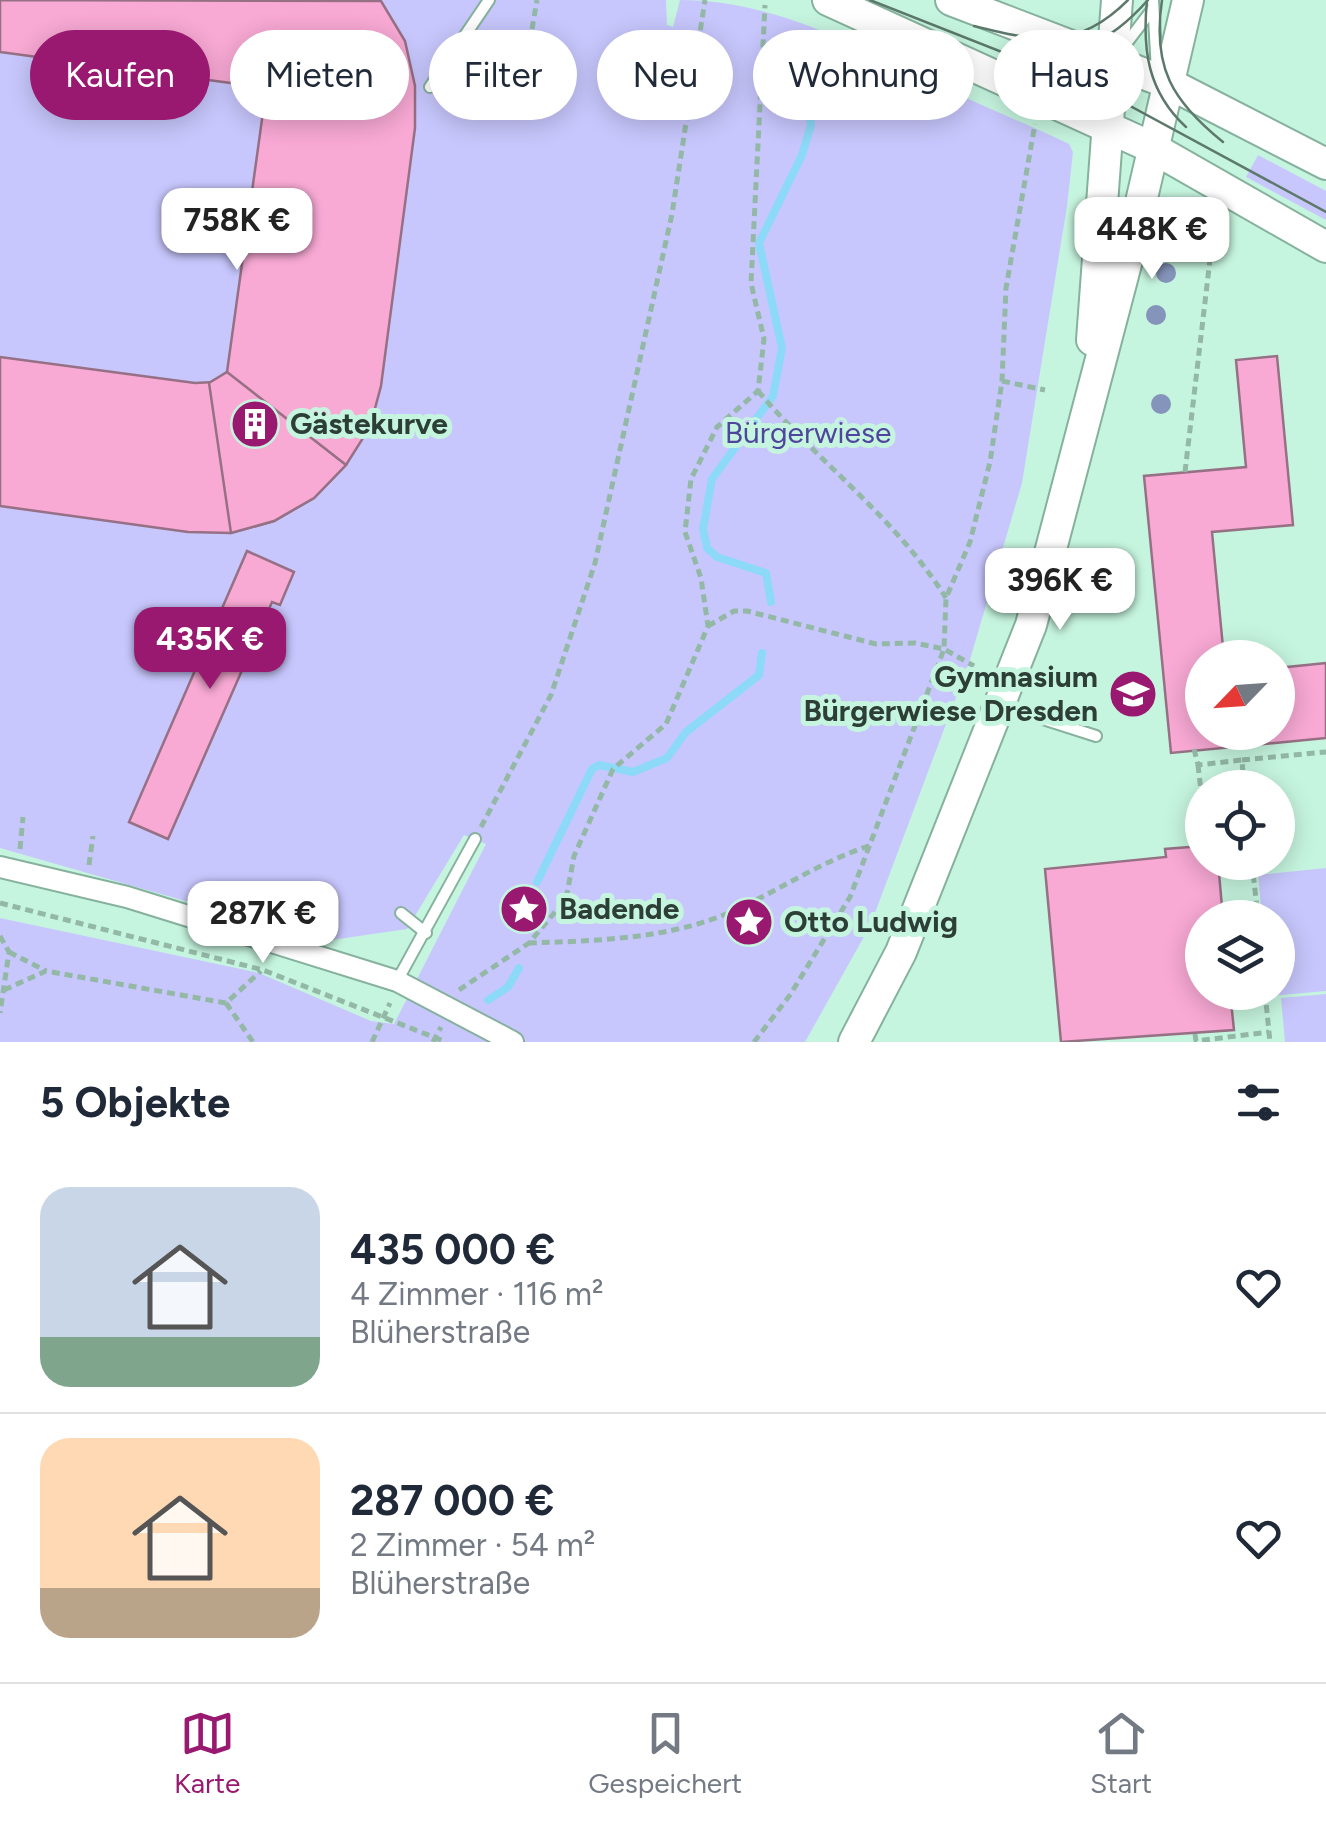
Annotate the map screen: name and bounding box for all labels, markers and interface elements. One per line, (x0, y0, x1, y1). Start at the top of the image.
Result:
chip: Kaufen (30, 30, 210, 120)
chip: Mieten (230, 30, 409, 120)
chip: Filter (429, 30, 577, 120)
chip: Neu (597, 30, 733, 120)
chip: Wohnung (753, 30, 974, 120)
chip: Haus (994, 30, 1144, 120)
pin: 758K € (156, 188, 318, 273)
pin: 448K € (1071, 197, 1233, 282)
text: 758K € (183, 201, 291, 239)
text: 448K € (1096, 210, 1208, 248)
building icon: Gästekurve (229, 398, 281, 450)
place label: Gästekurve (290, 405, 448, 442)
park label: Bürgerwiese (725, 414, 891, 451)
pin: 396K € (979, 548, 1141, 633)
text: 396K € (1007, 561, 1113, 599)
pin: 435K € (129, 607, 291, 692)
text: 435K € (156, 620, 264, 658)
north arrow (1185, 640, 1295, 750)
map controls (1185, 640, 1295, 1010)
place label: Gymnasium Bürgerwiese Dresden (803, 658, 1098, 729)
school or university icon: Gymnasium Bürgerwiese Dresden (1107, 668, 1159, 720)
button: locate (1185, 770, 1295, 880)
pin: 287K € (182, 881, 344, 966)
place icon: Badende (498, 883, 550, 935)
place label: Badende (559, 890, 680, 927)
text: 287K € (209, 894, 317, 932)
place icon: Otto Ludwig (723, 896, 775, 948)
button: layers (1185, 900, 1295, 1010)
place label: Otto Ludwig (784, 903, 958, 940)
icon: filters (1231, 1075, 1286, 1130)
text: 5 Objekte (40, 1077, 230, 1128)
text: 435 000 € (350, 1224, 555, 1275)
icon: home (120, 1227, 240, 1347)
icon: heart (1231, 1260, 1286, 1315)
text: 4 Zimmer · 116 m² (350, 1275, 604, 1313)
text: Blüherstraße (350, 1313, 530, 1351)
text: 287 000 € (350, 1475, 554, 1526)
icon: home (120, 1478, 240, 1598)
icon: heart (1231, 1511, 1286, 1566)
text: 2 Zimmer · 54 m² (350, 1526, 595, 1564)
text: Blüherstraße (350, 1564, 530, 1602)
tab: Karte (174, 1706, 240, 1800)
tab: Gespeichert (588, 1706, 742, 1800)
tab: Start (1090, 1706, 1152, 1800)

